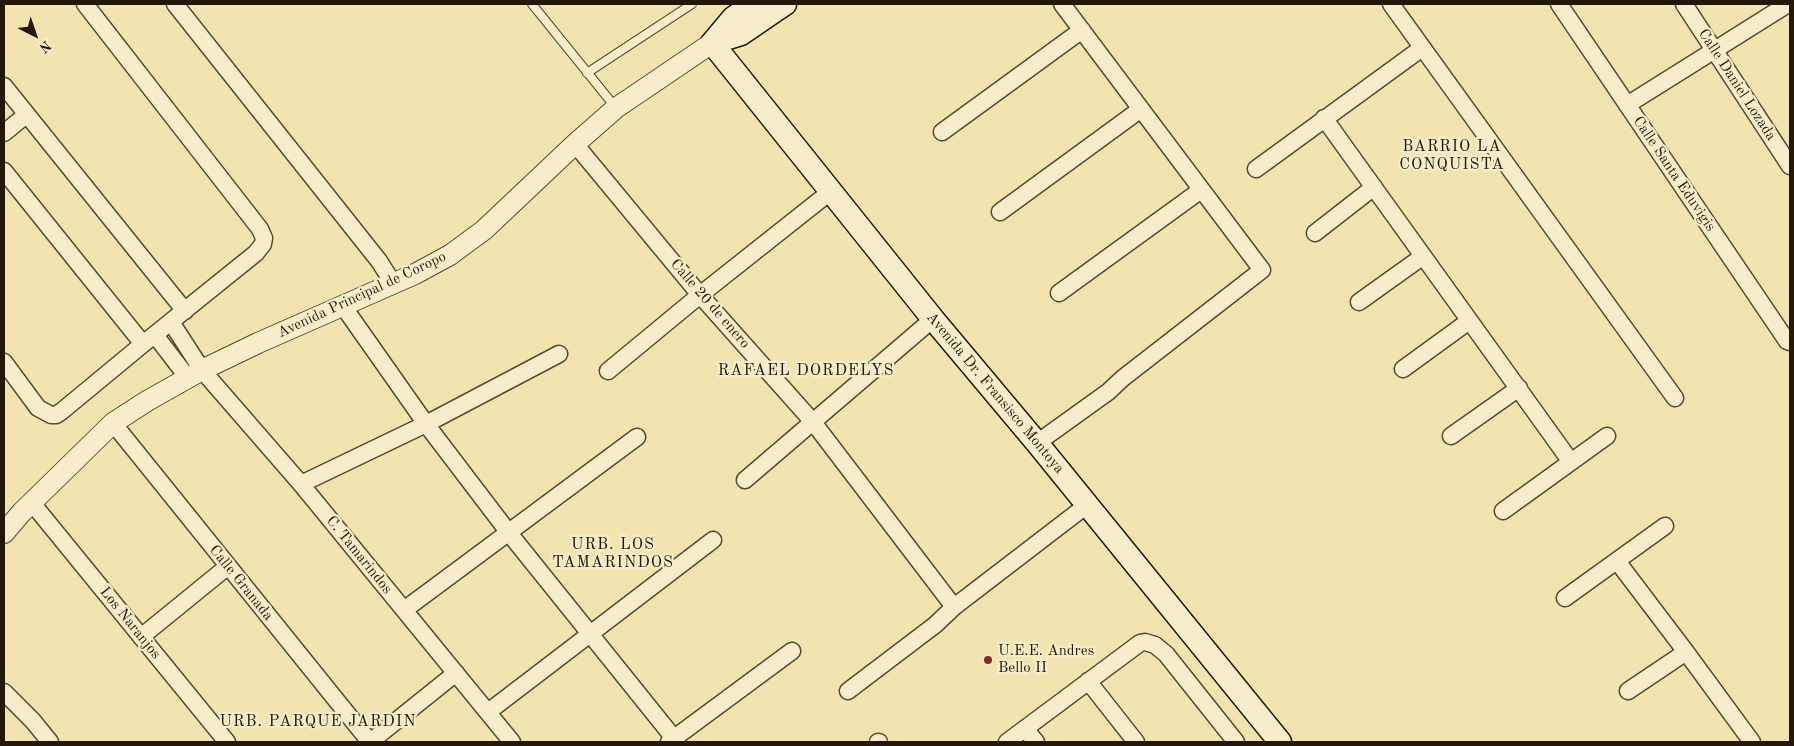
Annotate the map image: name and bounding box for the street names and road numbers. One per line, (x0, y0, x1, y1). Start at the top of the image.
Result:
street label: Calle Daniel Lozada (1694, 26, 1780, 144)
street label: Calle Santa Eduvigis (1629, 113, 1719, 235)
street label: Avenida Principal de Coropo (275, 248, 449, 342)
street label: Calle 20 de enero (666, 256, 754, 352)
street label: Avenida Dr. Fransisco Montoya (922, 309, 1068, 477)
street label: C. Tamarindos (322, 512, 396, 598)
street label: Calle Granada (205, 542, 277, 624)
street label: Los Naranjos (95, 583, 165, 663)

